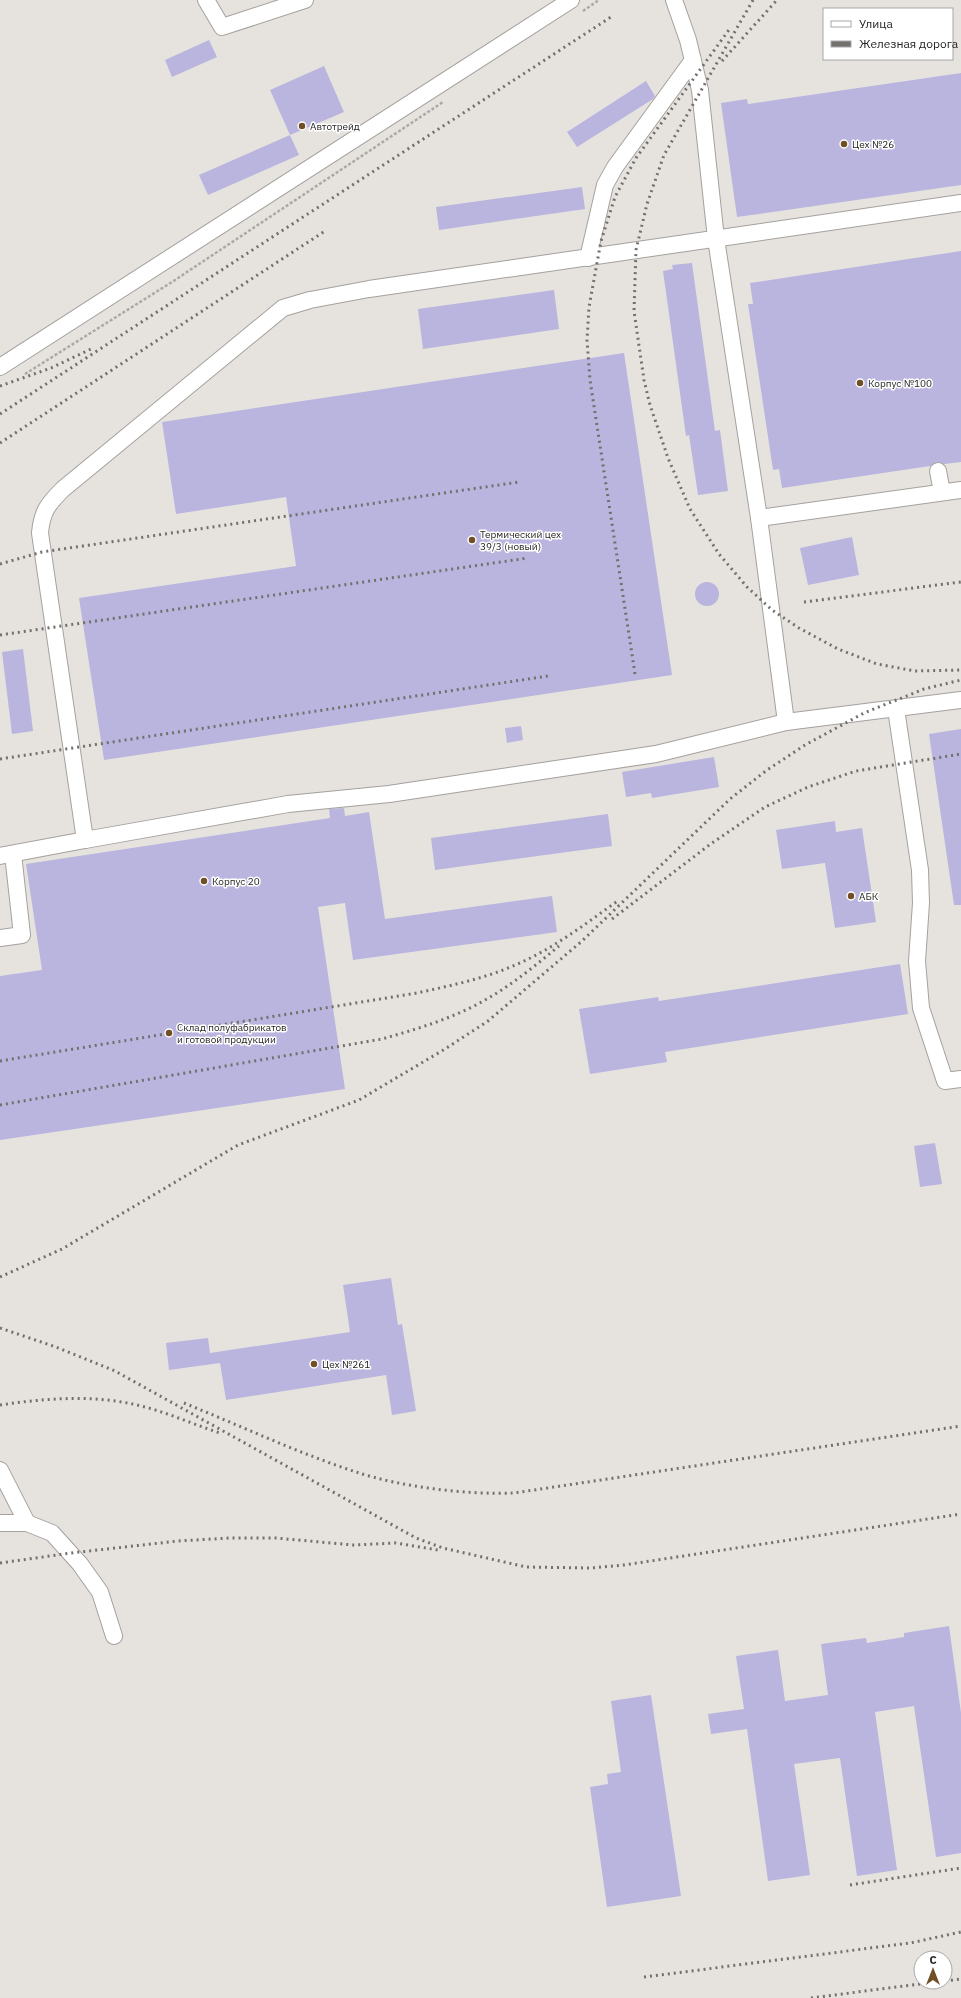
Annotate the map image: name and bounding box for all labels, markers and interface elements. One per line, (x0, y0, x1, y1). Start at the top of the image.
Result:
legend (823, 8, 953, 60)
text: Улица (859, 16, 893, 31)
text: Железная дорога (859, 36, 959, 51)
place label: Автотрейд (310, 120, 360, 133)
marker: Автотрейд (297, 121, 307, 131)
place label: Цех №26 (852, 138, 894, 151)
marker: Цех №26 (839, 139, 849, 149)
place label: Корпус №100 (868, 377, 932, 390)
marker: Корпус №100 (855, 378, 865, 388)
place label: Термический цех 39/3 (новый) (480, 528, 561, 553)
marker: Термический цех 39/3 (новый) (467, 535, 477, 545)
place label: Корпус 20 (212, 875, 260, 888)
marker: Корпус 20 (199, 876, 209, 886)
place label: АБК (859, 890, 879, 903)
marker: АБК (846, 891, 856, 901)
place label: Склад полуфабрикатов и готовой продукции (177, 1021, 287, 1046)
marker: Склад полуфабрикатов и готовой продукции (164, 1028, 174, 1038)
place label: Цех №261 (322, 1358, 370, 1371)
marker: Цех №261 (309, 1359, 319, 1369)
north arrow (913, 1950, 953, 1990)
text: С (929, 1953, 937, 1967)

